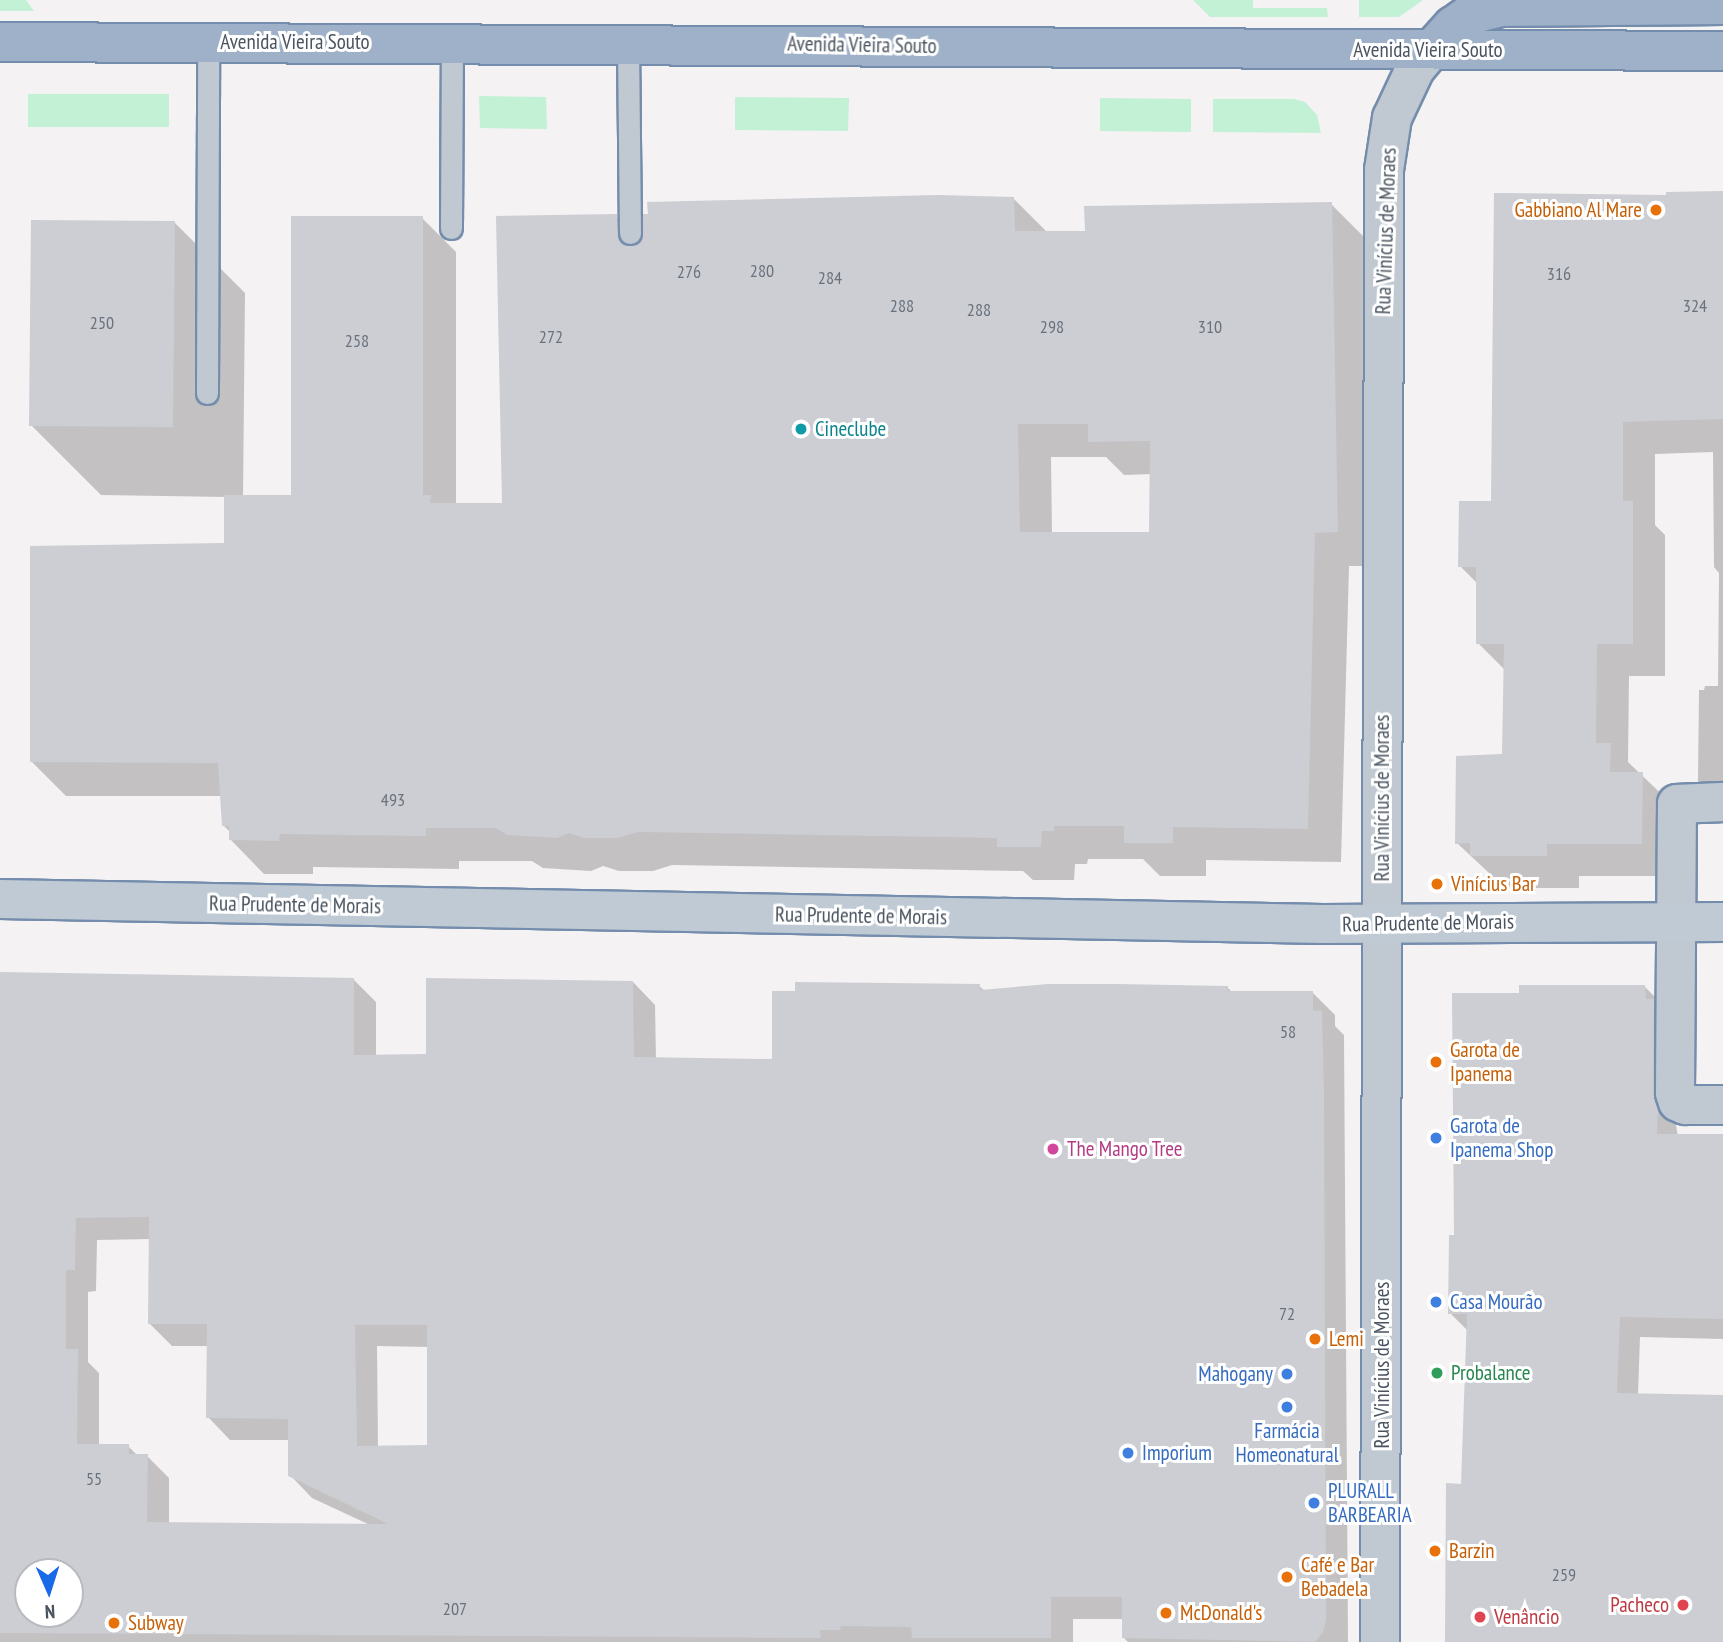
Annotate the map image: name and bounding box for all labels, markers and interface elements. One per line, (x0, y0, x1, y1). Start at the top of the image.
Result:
street label: Avenida Vieira Souto (220, 29, 370, 55)
street label: Avenida Vieira Souto (787, 31, 937, 59)
street label: Avenida Vieira Souto (1353, 37, 1503, 63)
street label: Rua Vinícius de Moraes (1370, 147, 1402, 315)
place label: Gabbiano Al Mare (1514, 197, 1642, 223)
marker: Gabbiano Al Mare (1648, 202, 1664, 218)
house number: 280 (750, 260, 774, 282)
house number: 276 (677, 261, 701, 283)
house number: 316 (1547, 263, 1571, 285)
house number: 284 (818, 267, 842, 289)
house number: 288 (890, 295, 914, 317)
house number: 324 (1683, 295, 1707, 317)
house number: 288 (967, 299, 991, 321)
house number: 250 (90, 312, 114, 334)
house number: 298 (1040, 316, 1064, 338)
house number: 310 (1198, 316, 1222, 338)
house number: 272 (539, 326, 563, 348)
house number: 258 (345, 330, 369, 352)
place label: Cineclube (815, 416, 886, 442)
marker: Cineclube (793, 421, 809, 437)
street label: Rua Vinícius de Moraes (1369, 714, 1395, 882)
house number: 493 (381, 789, 405, 811)
place label: Vinícius Bar (1451, 871, 1536, 897)
marker: Vinícius Bar (1429, 876, 1445, 892)
street label: Rua Prudente de Morais (209, 891, 381, 919)
street label: Rua Prudente de Morais (775, 902, 947, 930)
street label: Rua Prudente de Morais (1342, 909, 1514, 937)
house number: 58 (1280, 1021, 1296, 1043)
place label: Garota de Ipanema (1450, 1037, 1520, 1087)
marker: Garota de Ipanema (1428, 1054, 1444, 1070)
place label: Garota de Ipanema Shop (1450, 1113, 1553, 1163)
marker: Garota de Ipanema Shop (1428, 1130, 1444, 1146)
place label: The Mango Tree (1067, 1136, 1183, 1162)
marker: The Mango Tree (1045, 1141, 1061, 1157)
street label: Rua Vinícius de Moraes (1369, 1281, 1395, 1449)
place label: Casa Mourão (1450, 1289, 1542, 1315)
marker: Casa Mourão (1428, 1294, 1444, 1310)
house number: 72 (1279, 1303, 1295, 1325)
place label: Lemi (1329, 1326, 1364, 1352)
marker: Lemi (1307, 1331, 1323, 1347)
place label: Probalance (1451, 1360, 1531, 1386)
place label: Mahogany (1198, 1361, 1273, 1387)
marker: Probalance (1429, 1365, 1445, 1381)
marker: Mahogany (1279, 1366, 1295, 1382)
marker: Farmácia Homeonatural (1279, 1399, 1295, 1415)
place label: Farmácia Homeonatural (1235, 1418, 1339, 1468)
place label: Imporium (1142, 1440, 1212, 1466)
marker: Imporium (1120, 1445, 1136, 1461)
house number: 55 (86, 1468, 102, 1490)
place label: PLURALL BARBEARIA (1328, 1478, 1412, 1528)
marker: PLURALL BARBEARIA (1306, 1495, 1322, 1511)
place label: Barzin (1449, 1538, 1494, 1564)
marker: Barzin (1427, 1543, 1443, 1559)
place label: Café e Bar Bebadela (1301, 1552, 1374, 1602)
north arrow (14, 1558, 84, 1628)
house number: 259 (1552, 1564, 1576, 1586)
marker: Café e Bar Bebadela (1279, 1569, 1295, 1585)
place label: Pacheco (1610, 1592, 1669, 1618)
marker: Pacheco (1675, 1597, 1691, 1613)
house number: 207 (443, 1598, 467, 1620)
text: N (44, 1600, 56, 1624)
place label: McDonald's (1180, 1600, 1262, 1626)
place label: Venâncio (1494, 1604, 1559, 1630)
marker: McDonald's (1158, 1605, 1174, 1621)
marker: Venâncio (1472, 1609, 1488, 1625)
place label: Subway (128, 1610, 184, 1636)
marker: Subway (106, 1615, 122, 1631)

